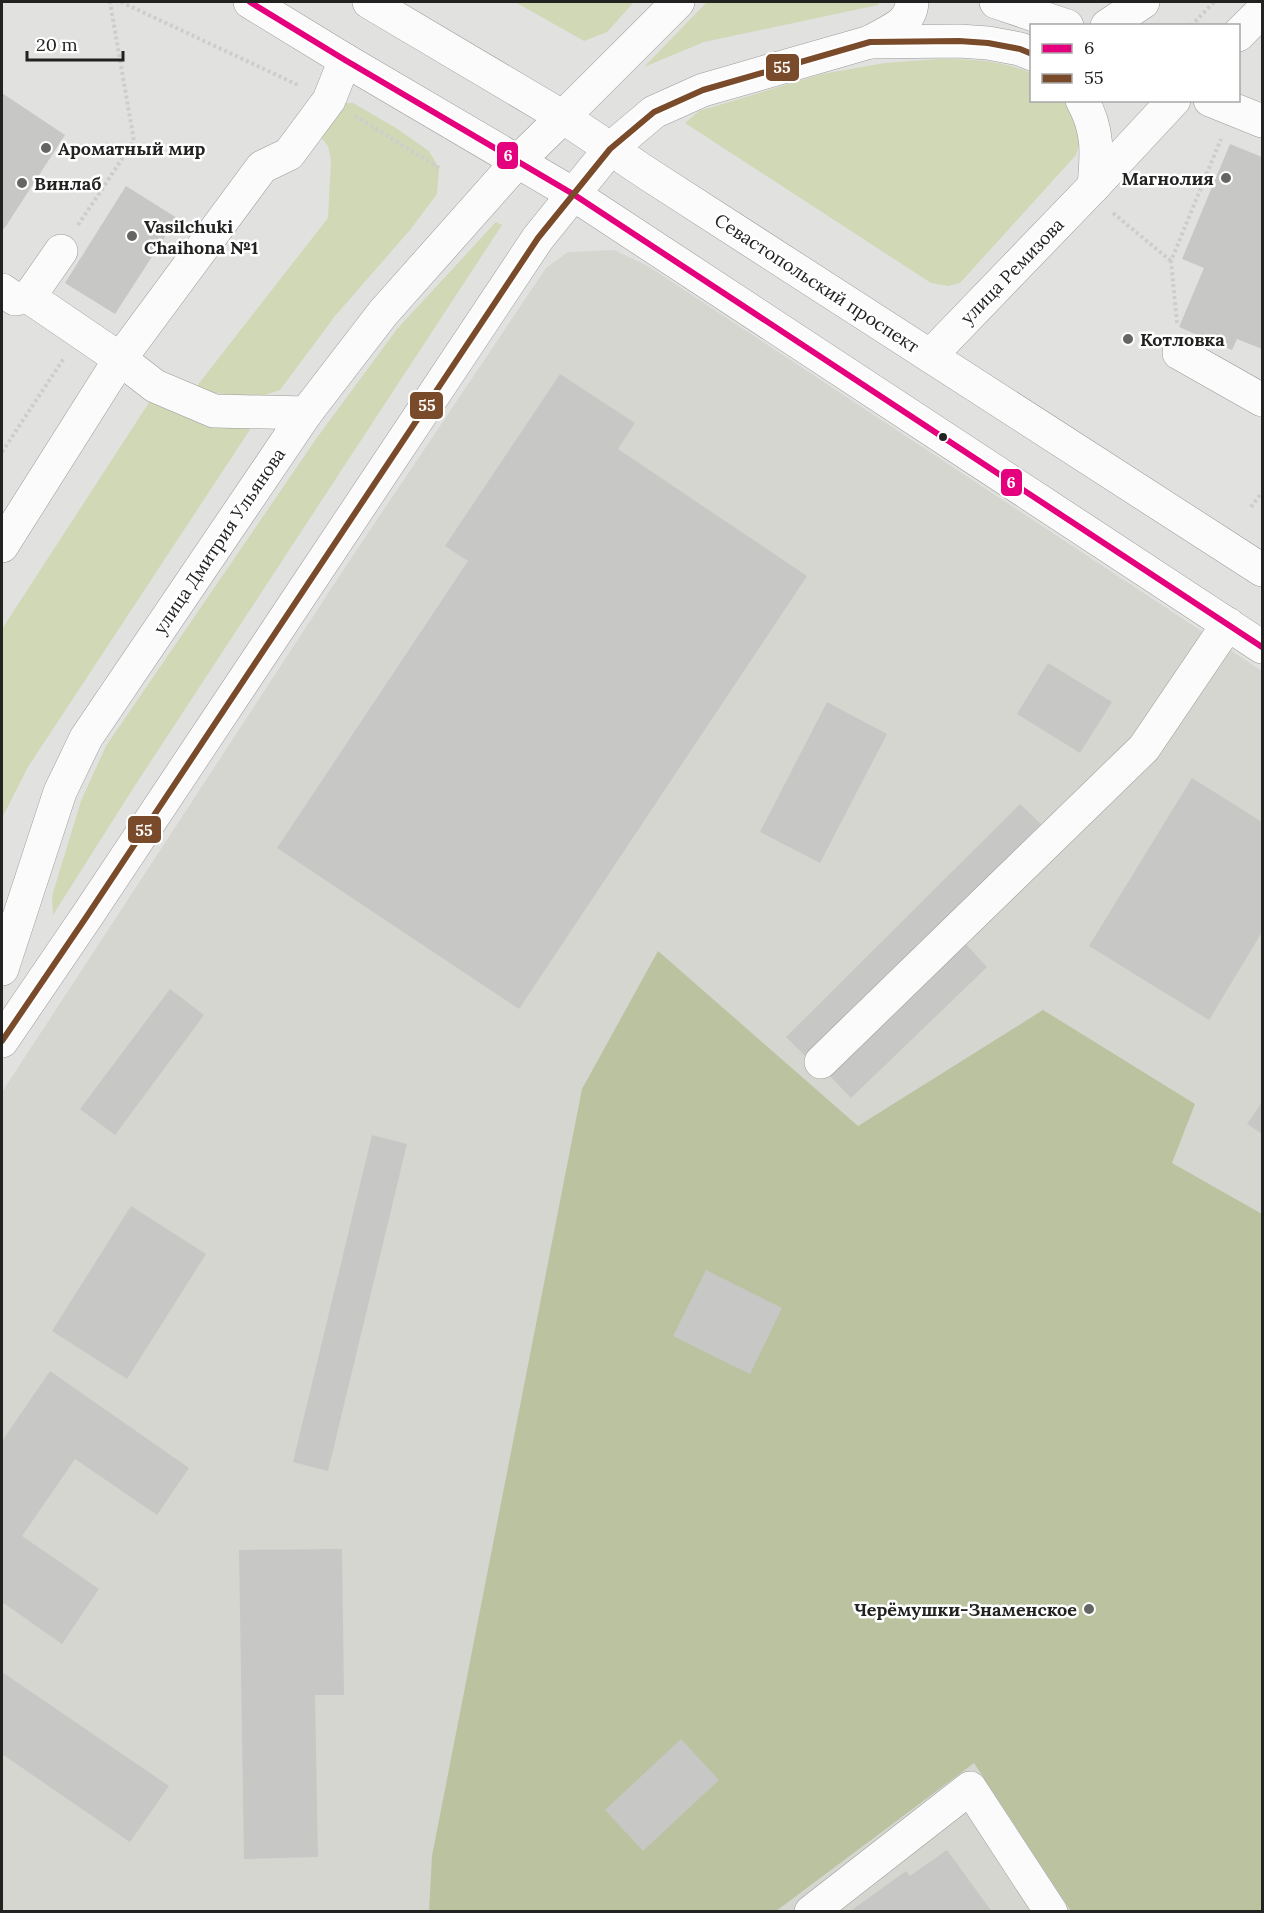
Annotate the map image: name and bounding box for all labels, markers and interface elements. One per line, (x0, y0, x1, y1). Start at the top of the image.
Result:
scale bar (27, 24, 123, 62)
legend (1030, 24, 1240, 102)
text: 20 m (36, 33, 78, 56)
text: 6 (1084, 36, 1094, 59)
line badge: 55 (765, 53, 800, 82)
text: 55 (773, 57, 791, 77)
text: 55 (1084, 66, 1104, 89)
place label: Ароматный мир (58, 137, 206, 160)
marker: Ароматный мир (39, 141, 53, 155)
line badge: 6 (496, 141, 519, 170)
text: 6 (503, 145, 513, 165)
place label: Магнолия (1121, 167, 1214, 190)
marker: Магнолия (1219, 171, 1233, 185)
place label: Винлаб (34, 172, 101, 195)
marker: Винлаб (15, 176, 29, 190)
street label: Севастопольский проспект (710, 208, 924, 358)
street label: улица Ремизова (955, 213, 1069, 329)
place label: Vasilchuki Chaihona №1 (144, 215, 258, 259)
marker: Vasilchuki Chaihona №1 (125, 229, 139, 243)
place label: Котловка (1140, 328, 1225, 351)
marker: Котловка (1121, 332, 1135, 346)
line badge: 55 (409, 391, 444, 420)
text: 55 (418, 395, 436, 415)
unlabelled marker (937, 431, 949, 443)
street label: улица Дмитрия Ульянова (148, 443, 290, 639)
line badge: 6 (1000, 468, 1023, 497)
text: 6 (1006, 472, 1016, 492)
line badge: 55 (127, 815, 162, 844)
text: 55 (135, 820, 153, 840)
place label: Черёмушки-Знаменское (854, 1598, 1077, 1621)
marker: Черёмушки-Знаменское (1082, 1602, 1096, 1616)

